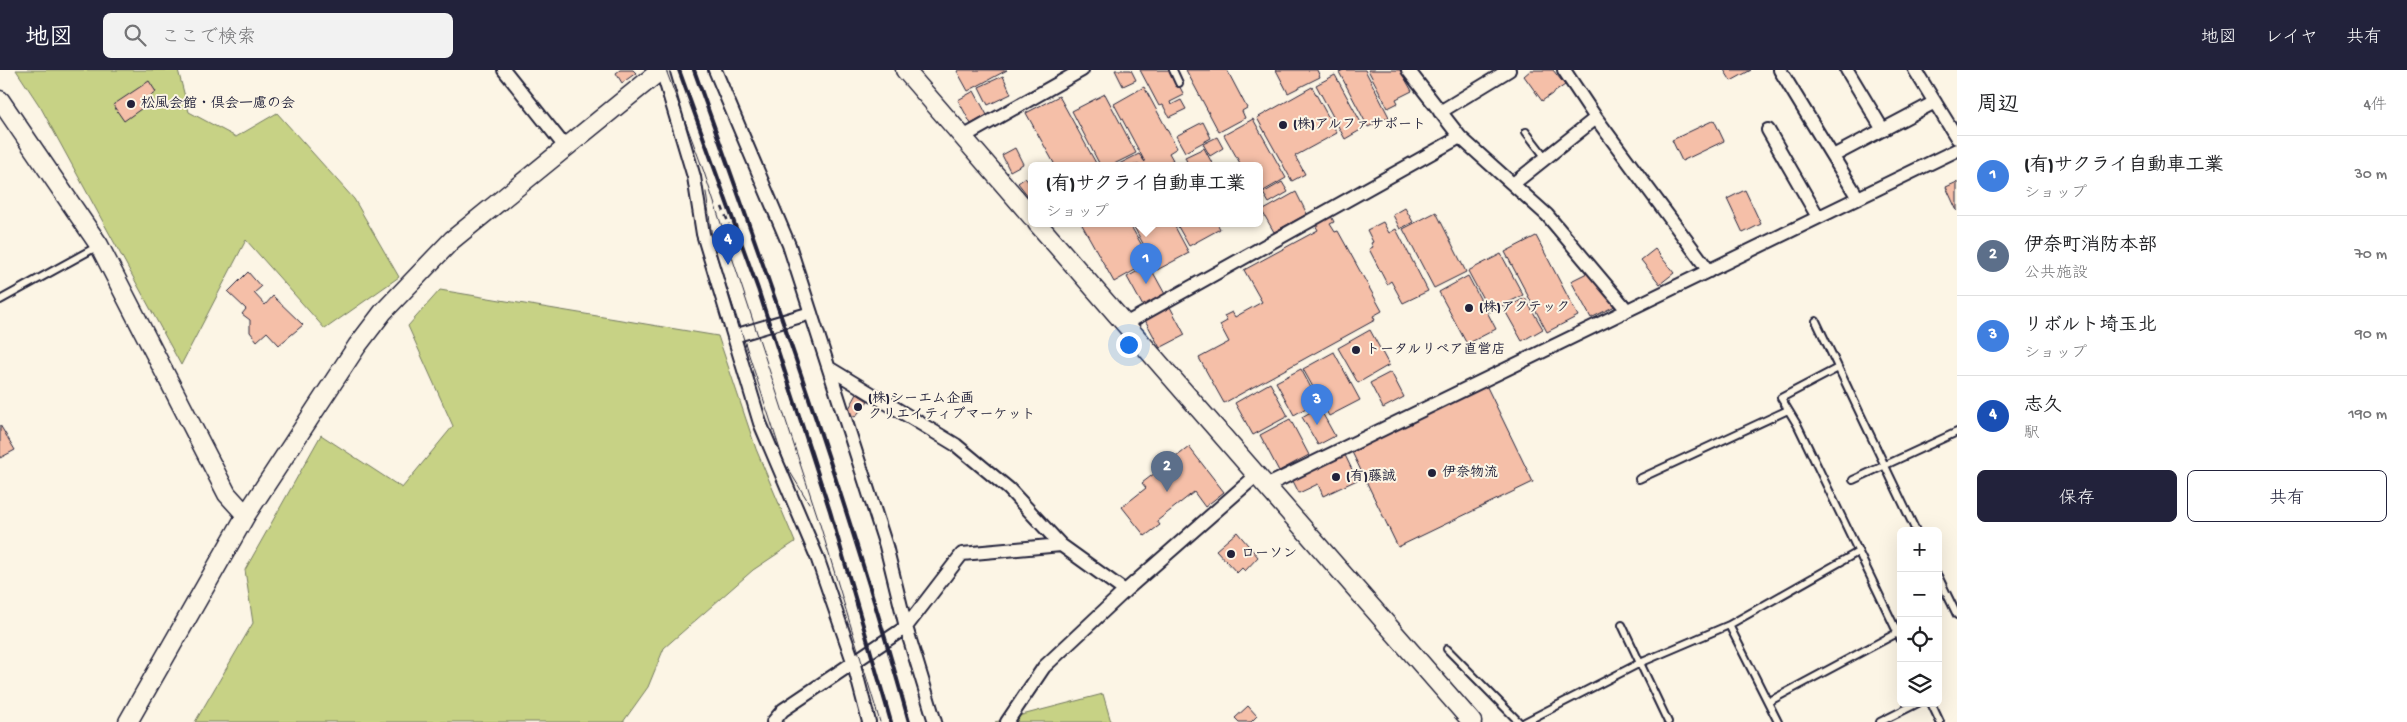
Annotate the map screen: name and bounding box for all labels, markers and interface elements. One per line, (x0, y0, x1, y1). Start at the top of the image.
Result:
search box (103, 13, 453, 58)
icon: search (121, 21, 149, 49)
text: 地図 (25, 25, 73, 54)
text: ここで検索 (161, 27, 256, 50)
text: 地図 (2201, 28, 2237, 49)
text: レイヤ (2265, 28, 2318, 49)
text: 共有 (2346, 28, 2382, 49)
text: 周辺 (1977, 94, 2019, 119)
place label: 松風会館・倶会一慮の会 (141, 95, 295, 113)
text: 4件 (2363, 97, 2387, 116)
marker: 松風会館・倶会一慮の会 (125, 98, 137, 110)
place label: (株)アルファサポート (1293, 117, 1426, 134)
marker: (株)アルファサポート (1277, 119, 1289, 131)
text: (有)サクライ自動車工業 (2024, 155, 2224, 178)
popup (1028, 162, 1263, 227)
text: 1 (1990, 166, 1996, 185)
text: 30 m (2354, 166, 2387, 185)
text: (有)サクライ自動車工業 (1046, 174, 1245, 197)
text: ショップ (2024, 185, 2087, 204)
text: ショップ (1046, 204, 1109, 223)
pin: 4 (712, 224, 744, 265)
text: 伊奈町消防本部 (2024, 235, 2157, 258)
pin: 1 (1130, 243, 1162, 284)
text: 2 (1989, 246, 1997, 265)
text: 70 m (2354, 246, 2387, 265)
text: 公共施設 (2024, 265, 2088, 284)
place label: (株)アクテック (1479, 300, 1570, 317)
marker: (株)アクテック (1463, 302, 1475, 314)
text: リボルト埼玉北 (2024, 315, 2157, 338)
text: 3 (1989, 326, 1997, 345)
text: 90 m (2355, 326, 2387, 345)
your location (1116, 332, 1142, 358)
place label: トータルリペア直営店 (1366, 342, 1505, 359)
marker: トータルリペア直営店 (1350, 344, 1362, 356)
text: ショップ (2024, 345, 2087, 364)
pin: 3 (1301, 384, 1333, 425)
place label: (株)シーエム企画 クリエイティブマーケット (868, 391, 1035, 424)
text: 志久 (2024, 395, 2062, 418)
marker: (株)シーエム企画 クリエイティブマーケット (852, 401, 864, 413)
text: 4 (1989, 406, 1997, 425)
text: 190 m (2348, 406, 2387, 425)
text: 駅 (2024, 425, 2040, 444)
pin: 2 (1151, 451, 1183, 492)
place label: 伊奈物流 (1442, 464, 1498, 482)
marker: 伊奈物流 (1426, 467, 1438, 479)
place label: (有)藤誠 (1346, 469, 1396, 486)
button: 保存 (1977, 470, 2177, 522)
button: 共有 (2187, 470, 2387, 522)
marker: (有)藤誠 (1330, 471, 1342, 483)
map controls (1897, 527, 1942, 707)
button: + (1897, 527, 1942, 572)
place label: ローソン (1241, 546, 1297, 563)
marker: ローソン (1225, 548, 1237, 560)
button: − (1897, 572, 1942, 617)
button: locate (1897, 617, 1942, 662)
button: layers (1897, 662, 1942, 707)

